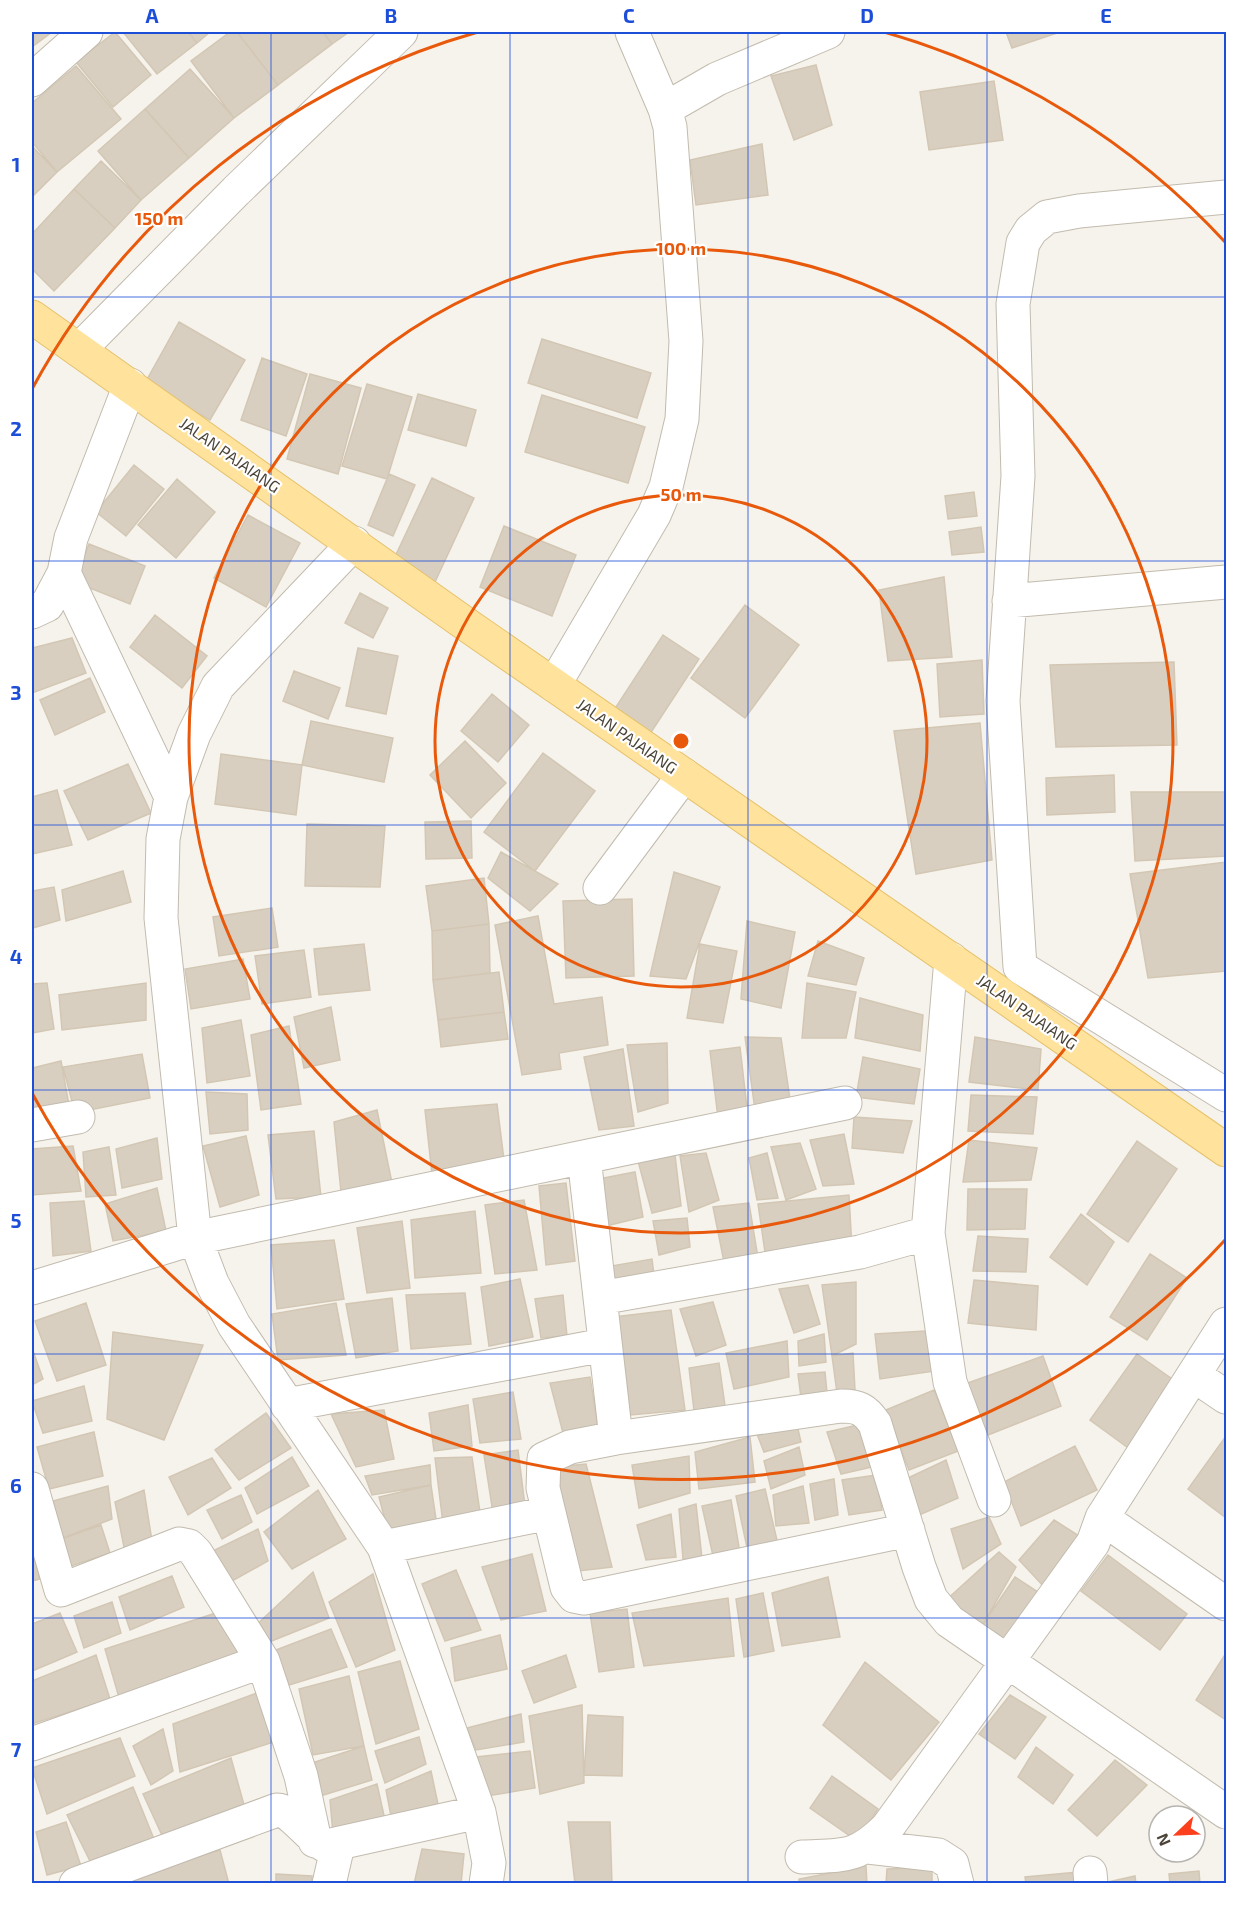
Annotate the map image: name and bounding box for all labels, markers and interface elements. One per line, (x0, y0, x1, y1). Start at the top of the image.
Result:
text: A (145, 3, 159, 27)
text: B (385, 3, 397, 27)
text: C (623, 3, 635, 27)
text: D (860, 3, 874, 27)
text: E (1100, 3, 1112, 27)
text: 1 (12, 152, 20, 176)
text: 150 m (135, 207, 183, 229)
text: 100 m (656, 237, 706, 259)
street label: JALAN PAJAIANG (176, 413, 284, 496)
text: 2 (10, 416, 22, 440)
text: 50 m (660, 483, 702, 505)
text: 3 (10, 680, 22, 704)
street label: JALAN PAJAIANG (573, 694, 681, 777)
centre of rings (671, 731, 691, 751)
text: 4 (10, 944, 23, 968)
street label: JALAN PAJAIANG (973, 970, 1081, 1053)
text: 5 (10, 1208, 22, 1232)
text: 6 (10, 1473, 22, 1497)
text: 7 (11, 1737, 22, 1761)
north arrow (1147, 1804, 1207, 1864)
text: N (1152, 1831, 1174, 1849)

